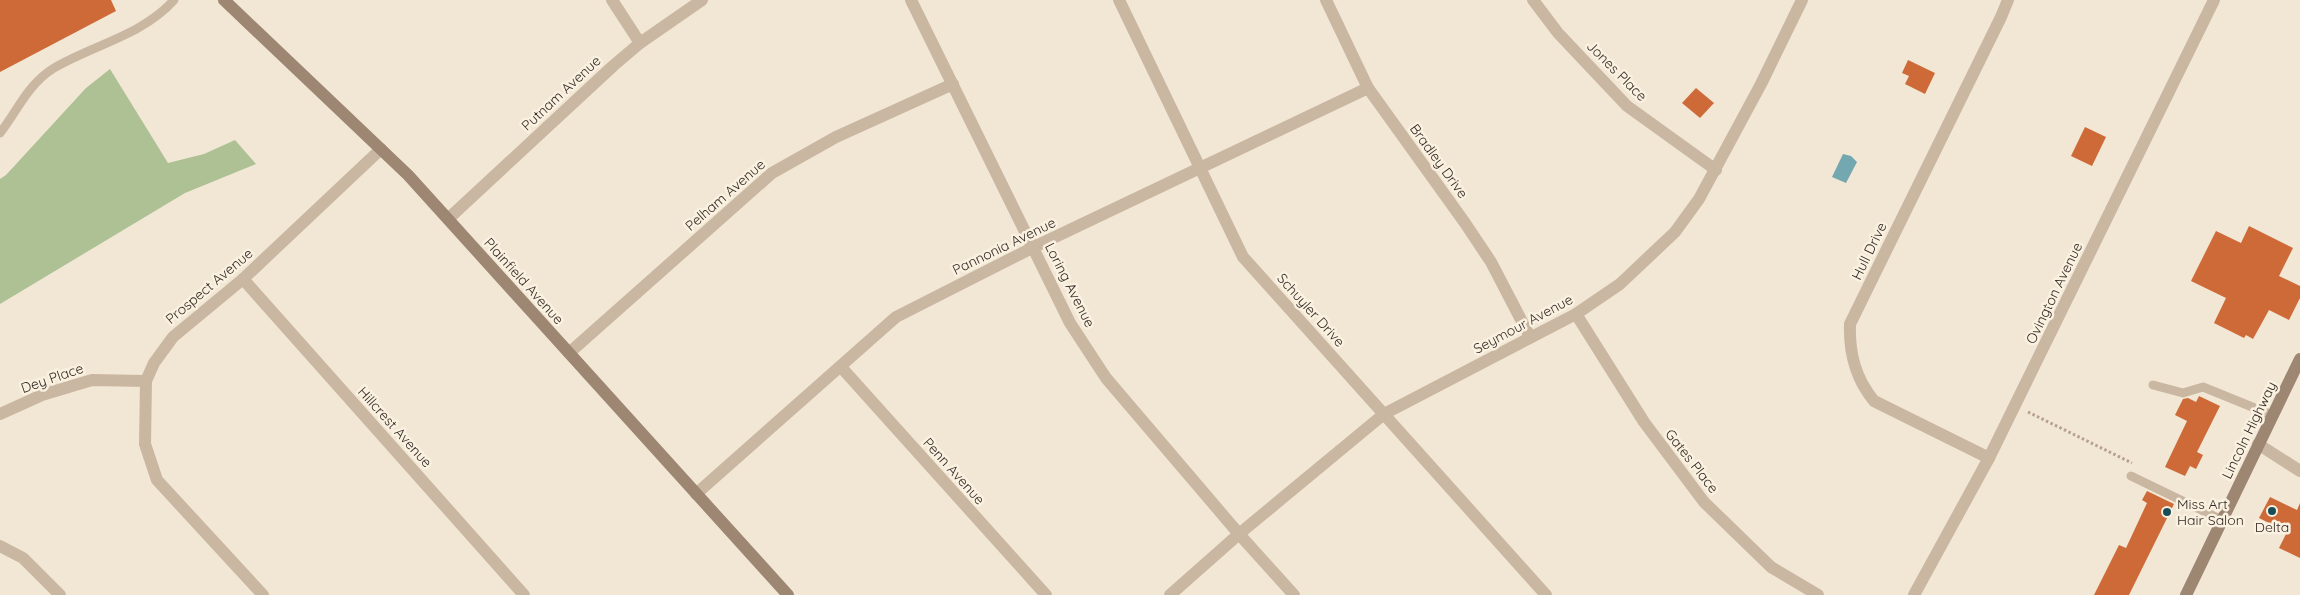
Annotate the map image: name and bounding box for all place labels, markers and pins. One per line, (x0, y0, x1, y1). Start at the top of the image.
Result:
place label: Miss Art Hair Salon (2177, 495, 2244, 529)
marker: Delta (2266, 505, 2278, 517)
marker: Miss Art Hair Salon (2161, 506, 2173, 518)
place label: Delta (2255, 518, 2289, 536)

